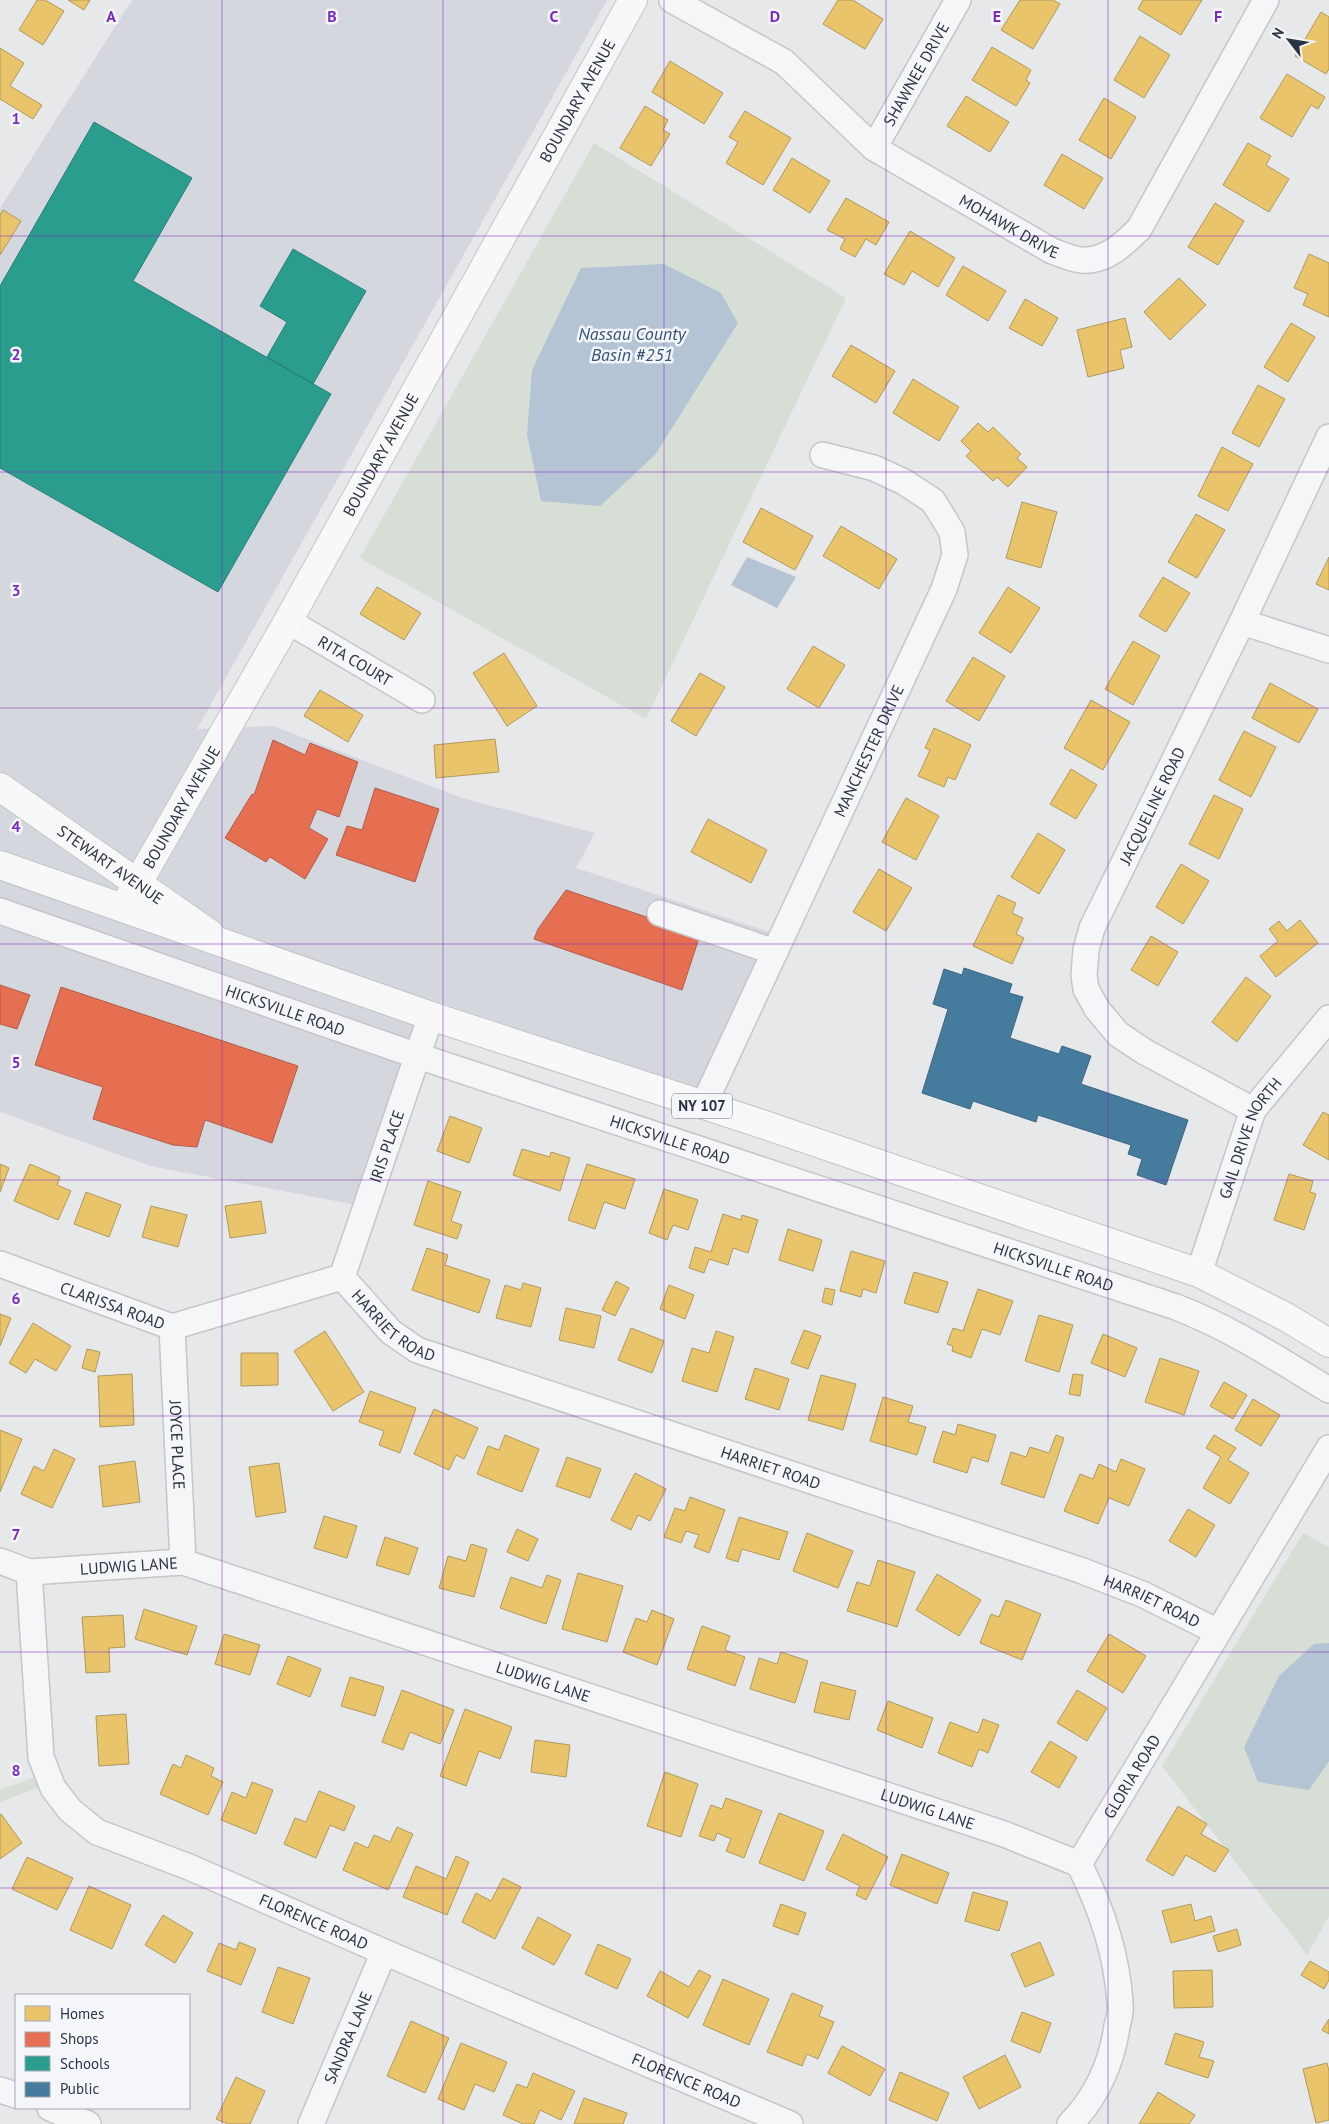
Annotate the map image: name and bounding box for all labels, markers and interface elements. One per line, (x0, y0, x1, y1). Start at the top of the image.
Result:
text: A (106, 6, 116, 26)
text: B (327, 6, 337, 26)
text: C (550, 6, 559, 26)
text: D (770, 6, 780, 26)
text: E (993, 6, 1001, 26)
text: F (1214, 6, 1222, 26)
north arrow (1264, 15, 1314, 65)
street label: SHAWNEE DRIVE (879, 19, 953, 129)
text: N (1268, 25, 1288, 42)
street label: BOUNDARY AVENUE (535, 35, 619, 166)
text: 1 (11, 108, 21, 128)
street label: MOHAWK DRIVE (956, 190, 1062, 263)
water label: Nassau County Basin #251 (578, 322, 687, 366)
text: 2 (11, 344, 21, 364)
street label: BOUNDARY AVENUE (338, 389, 423, 520)
text: 3 (11, 580, 21, 600)
street label: RITA COURT (315, 631, 396, 690)
street label: MANCHESTER DRIVE (829, 681, 908, 820)
street label: BOUNDARY AVENUE (138, 742, 224, 872)
street label: JACQUELINE ROAD (1114, 744, 1189, 868)
text: 4 (11, 816, 21, 836)
street label: STEWART AVENUE (54, 820, 167, 908)
street label: HICKSVILLE ROAD (223, 980, 348, 1040)
text: 5 (11, 1052, 21, 1072)
street label: GAIL DRIVE NORTH (1214, 1073, 1286, 1201)
road number: NY 107 (672, 1094, 732, 1118)
street label: IRIS PLACE (365, 1107, 408, 1185)
street label: HICKSVILLE ROAD (608, 1110, 733, 1169)
street label: HICKSVILLE ROAD (991, 1237, 1116, 1296)
street label: CLARISSA ROAD (57, 1277, 168, 1334)
street label: HARRIET ROAD (348, 1285, 438, 1365)
text: 6 (11, 1288, 21, 1308)
street label: JOYCE PLACE (165, 1399, 190, 1490)
street label: HARRIET ROAD (718, 1441, 823, 1493)
text: 7 (11, 1524, 21, 1544)
street label: LUDWIG LANE (79, 1552, 178, 1579)
street label: HARRIET ROAD (1101, 1570, 1204, 1631)
street label: LUDWIG LANE (494, 1657, 593, 1706)
street label: GLORIA ROAD (1099, 1731, 1164, 1822)
text: 8 (11, 1760, 21, 1780)
street label: LUDWIG LANE (878, 1784, 977, 1834)
street label: FLORENCE ROAD (257, 1889, 371, 1954)
street label: SANDRA LANE (319, 1988, 376, 2087)
legend (15, 1994, 190, 2109)
text: Homes (60, 2004, 104, 2023)
text: Shops (60, 2029, 99, 2048)
street label: FLORENCE ROAD (629, 2048, 744, 2112)
text: Schools (60, 2054, 110, 2073)
text: Public (60, 2079, 99, 2098)

